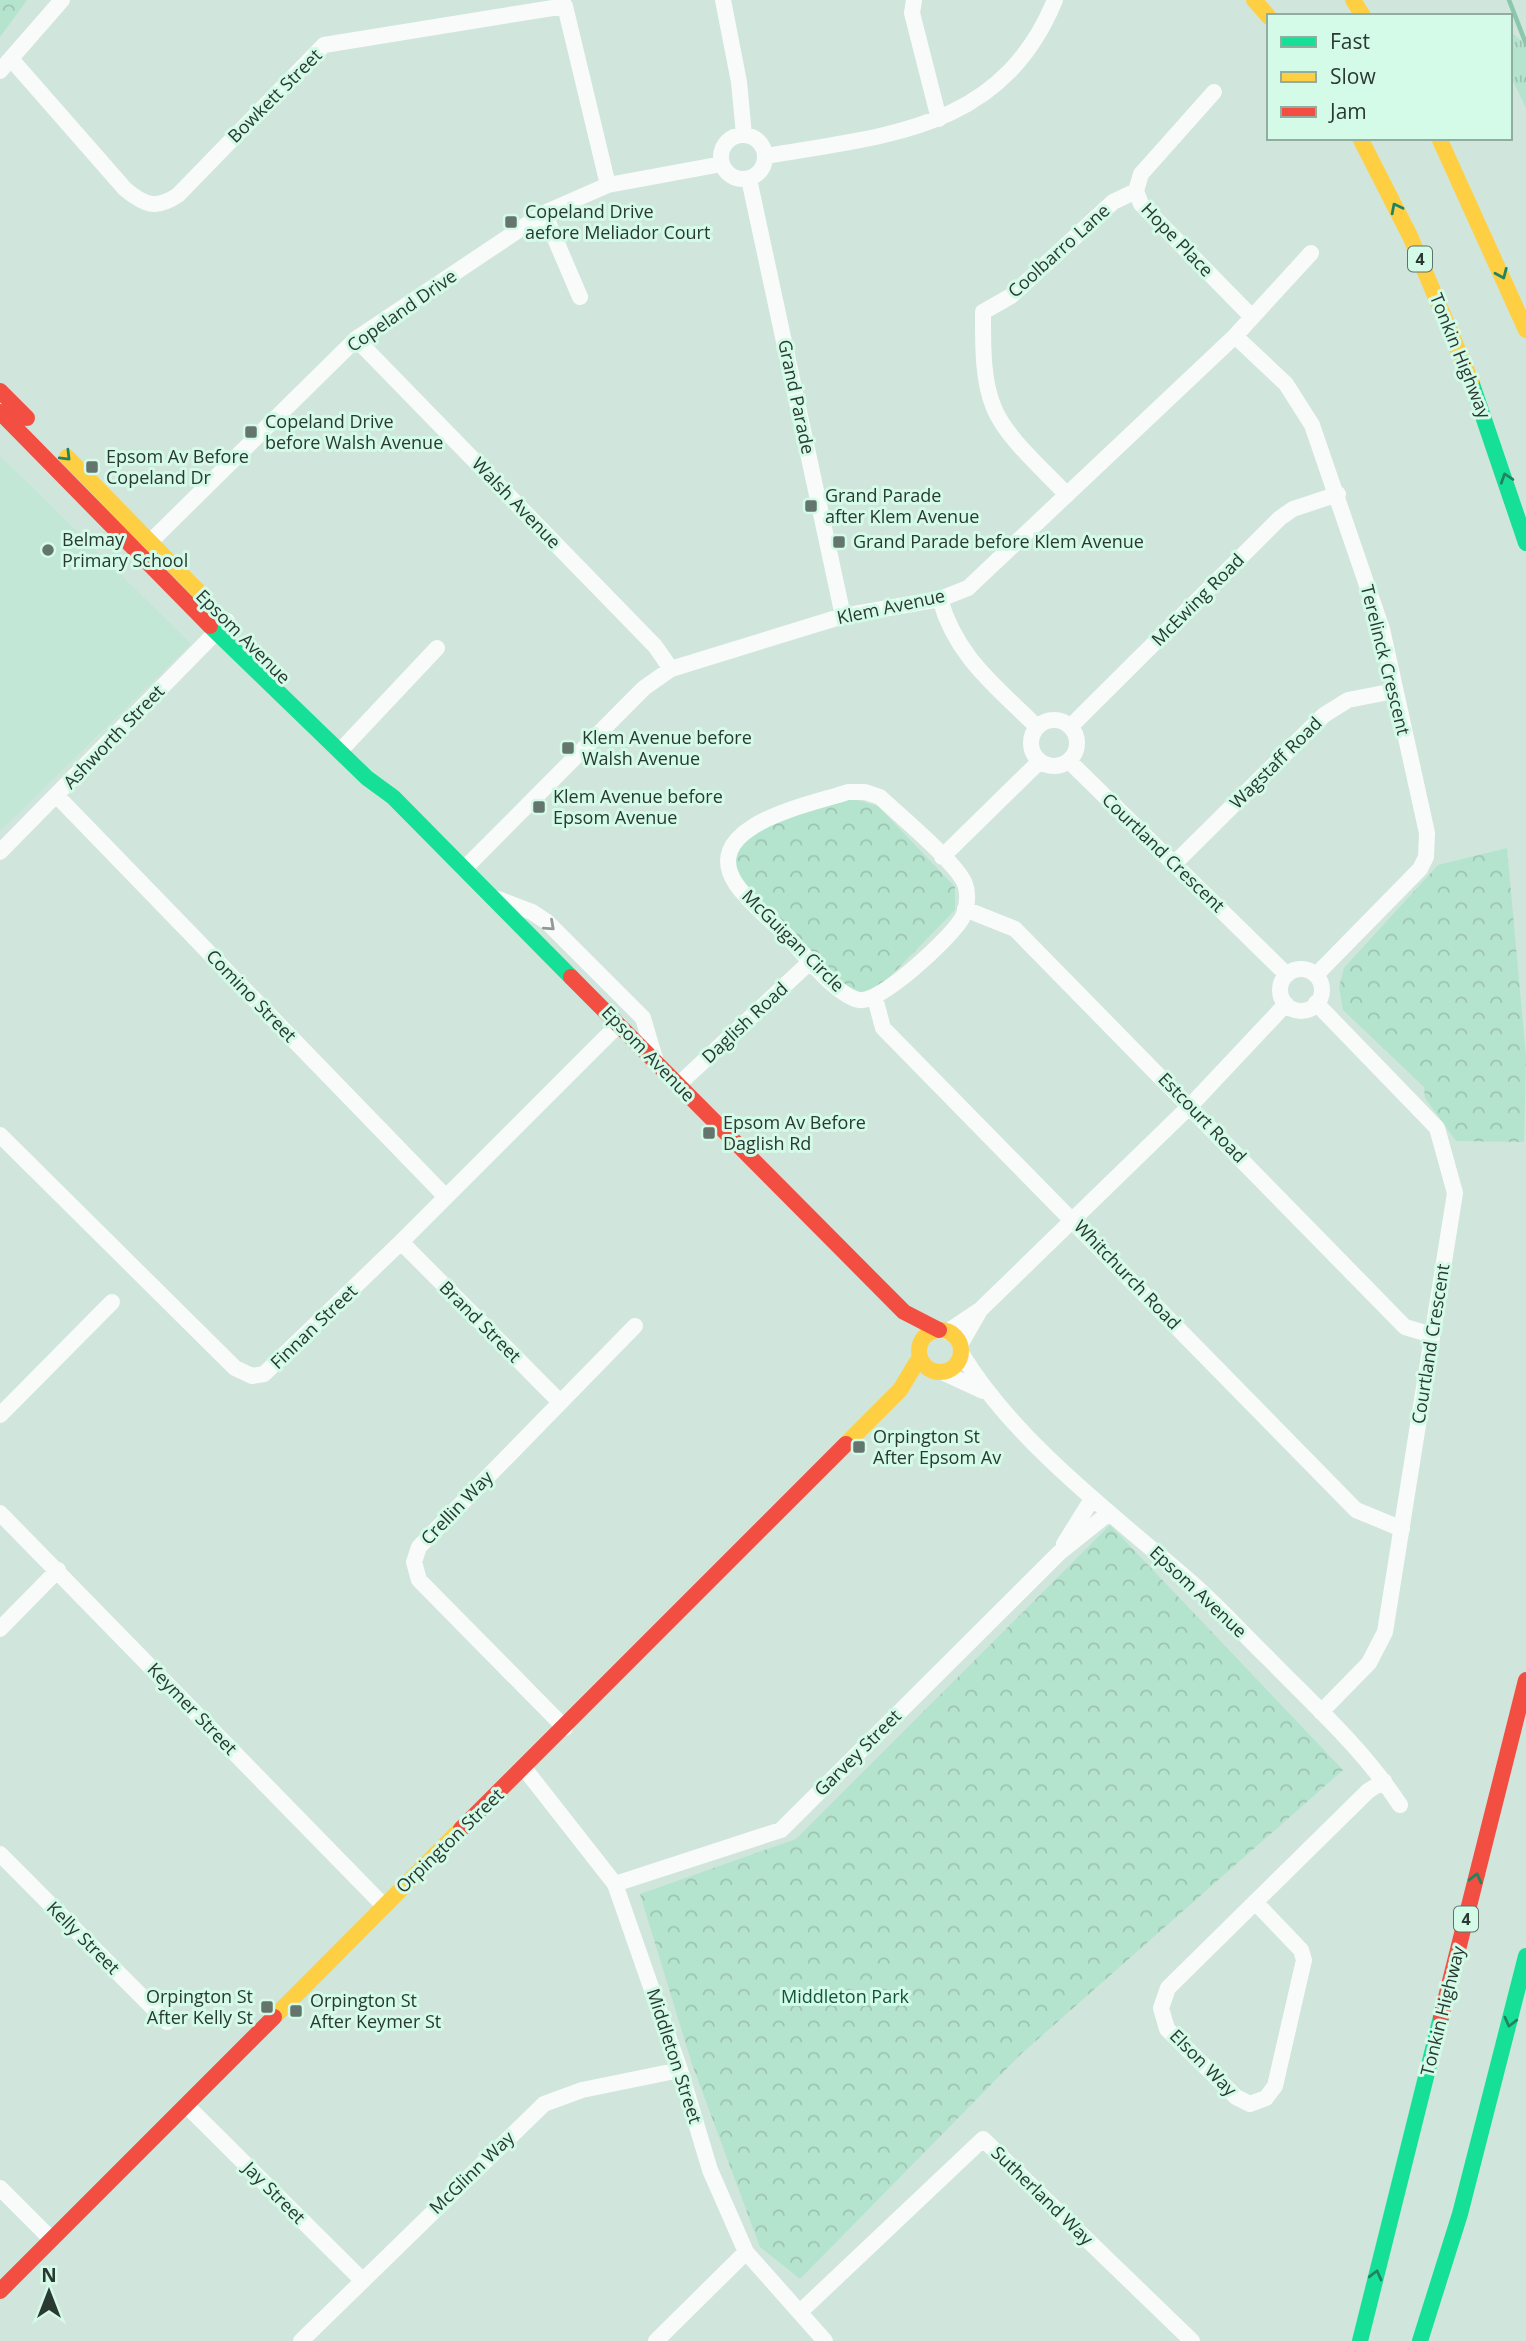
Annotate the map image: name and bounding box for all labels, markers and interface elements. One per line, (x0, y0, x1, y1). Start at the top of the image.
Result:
legend (1267, 14, 1512, 140)
text: Fast (1330, 27, 1370, 55)
street label: Bowkett Street (222, 43, 327, 148)
text: Slow (1330, 62, 1376, 90)
text: Jam (1328, 97, 1367, 125)
street label: Hope Place (1136, 197, 1219, 281)
street label: Coolbarro Lane (1002, 198, 1114, 302)
place label: Copeland Drive aefore Meliador Court (525, 199, 710, 244)
one-way arrow (1390, 203, 1404, 215)
marker: Copeland Drive aefore Meliador Court (503, 214, 519, 230)
road number: 4 (1408, 246, 1432, 272)
street label: Copeland Drive (342, 263, 461, 357)
one-way arrow (1493, 268, 1507, 280)
street label: Tonkin Highway (1425, 289, 1497, 423)
street label: Grand Parade (773, 337, 821, 456)
place label: Copeland Drive before Walsh Avenue (265, 409, 443, 454)
marker: Copeland Drive before Walsh Avenue (243, 424, 259, 440)
place label: Epsom Av Before Copeland Dr (106, 444, 249, 489)
one-way arrow (57, 448, 70, 461)
street label: Walsh Avenue (467, 451, 566, 553)
marker: Epsom Av Before Copeland Dr (84, 459, 100, 475)
one-way arrow (1499, 472, 1514, 484)
place label: Grand Parade after Klem Avenue (825, 483, 979, 528)
marker: Grand Parade after Klem Avenue (803, 498, 819, 514)
place label: Belmay Primary School (62, 527, 188, 572)
place label: Grand Parade before Klem Avenue (853, 529, 1144, 553)
marker: Grand Parade before Klem Avenue (831, 534, 847, 550)
marker: Belmay Primary School (40, 542, 56, 558)
street label: McEwing Road (1146, 548, 1249, 651)
street label: Terelinck Crescent (1356, 582, 1416, 737)
street label: Klem Avenue (835, 583, 947, 629)
street label: Epsom Avenue (191, 584, 296, 689)
street label: Ashworth Street (58, 679, 169, 793)
street label: Wagstaff Road (1224, 711, 1327, 814)
place label: Klem Avenue before Walsh Avenue (582, 725, 752, 770)
marker: Klem Avenue before Walsh Avenue (560, 740, 576, 756)
place label: Klem Avenue before Epsom Avenue (553, 784, 723, 829)
street label: Courtland Crescent (1097, 787, 1230, 917)
marker: Klem Avenue before Epsom Avenue (531, 799, 547, 815)
street label: McGuigan Circle (737, 884, 850, 997)
one-way arrow (542, 918, 555, 930)
street label: Comino Street (201, 944, 302, 1047)
street label: Daglish Road (696, 976, 792, 1068)
street label: Epsom Avenue (597, 1000, 701, 1106)
street label: Estcourt Road (1153, 1067, 1252, 1168)
place label: Epsom Av Before Daglish Rd (723, 1110, 866, 1155)
marker: Epsom Av Before Daglish Rd (701, 1125, 717, 1141)
street label: Whitchurch Road (1069, 1214, 1186, 1334)
street label: Courtland Crescent (1406, 1262, 1455, 1426)
street label: Brand Street (435, 1275, 527, 1367)
street label: Finnan Street (265, 1279, 362, 1374)
place label: Orpington St After Epsom Av (873, 1424, 1001, 1469)
marker: Orpington St After Epsom Av (851, 1439, 867, 1455)
street label: Crellin Way (415, 1465, 498, 1549)
street label: Epsom Avenue (1145, 1540, 1252, 1642)
street label: Keymer Street (143, 1657, 243, 1760)
street label: Garvey Street (809, 1704, 906, 1801)
street label: Orpington Street (390, 1783, 508, 1898)
one-way arrow (1468, 1872, 1482, 1884)
street label: Kelly Street (42, 1896, 125, 1979)
road number: 4 (1454, 1907, 1478, 1932)
street label: Tonkin Highway (1414, 1942, 1470, 2078)
place label: Orpington St After Kelly St (146, 1984, 253, 2029)
park label: Middleton Park (781, 1984, 910, 2008)
street label: Middleton Street (642, 1985, 708, 2126)
place label: Orpington St After Keymer St (310, 1988, 441, 2033)
marker: Orpington St After Kelly St (259, 1999, 275, 2015)
marker: Orpington St After Keymer St (288, 2003, 304, 2019)
one-way arrow (1504, 2016, 1518, 2028)
street label: Elson Way (1165, 2024, 1243, 2102)
street label: McGlinn Way (424, 2125, 520, 2219)
street label: Sutherland Way (987, 2141, 1099, 2251)
street label: Jay Street (237, 2155, 311, 2229)
north arrow (14, 2257, 84, 2327)
text: N (41, 2262, 57, 2288)
one-way arrow (1368, 2269, 1382, 2281)

